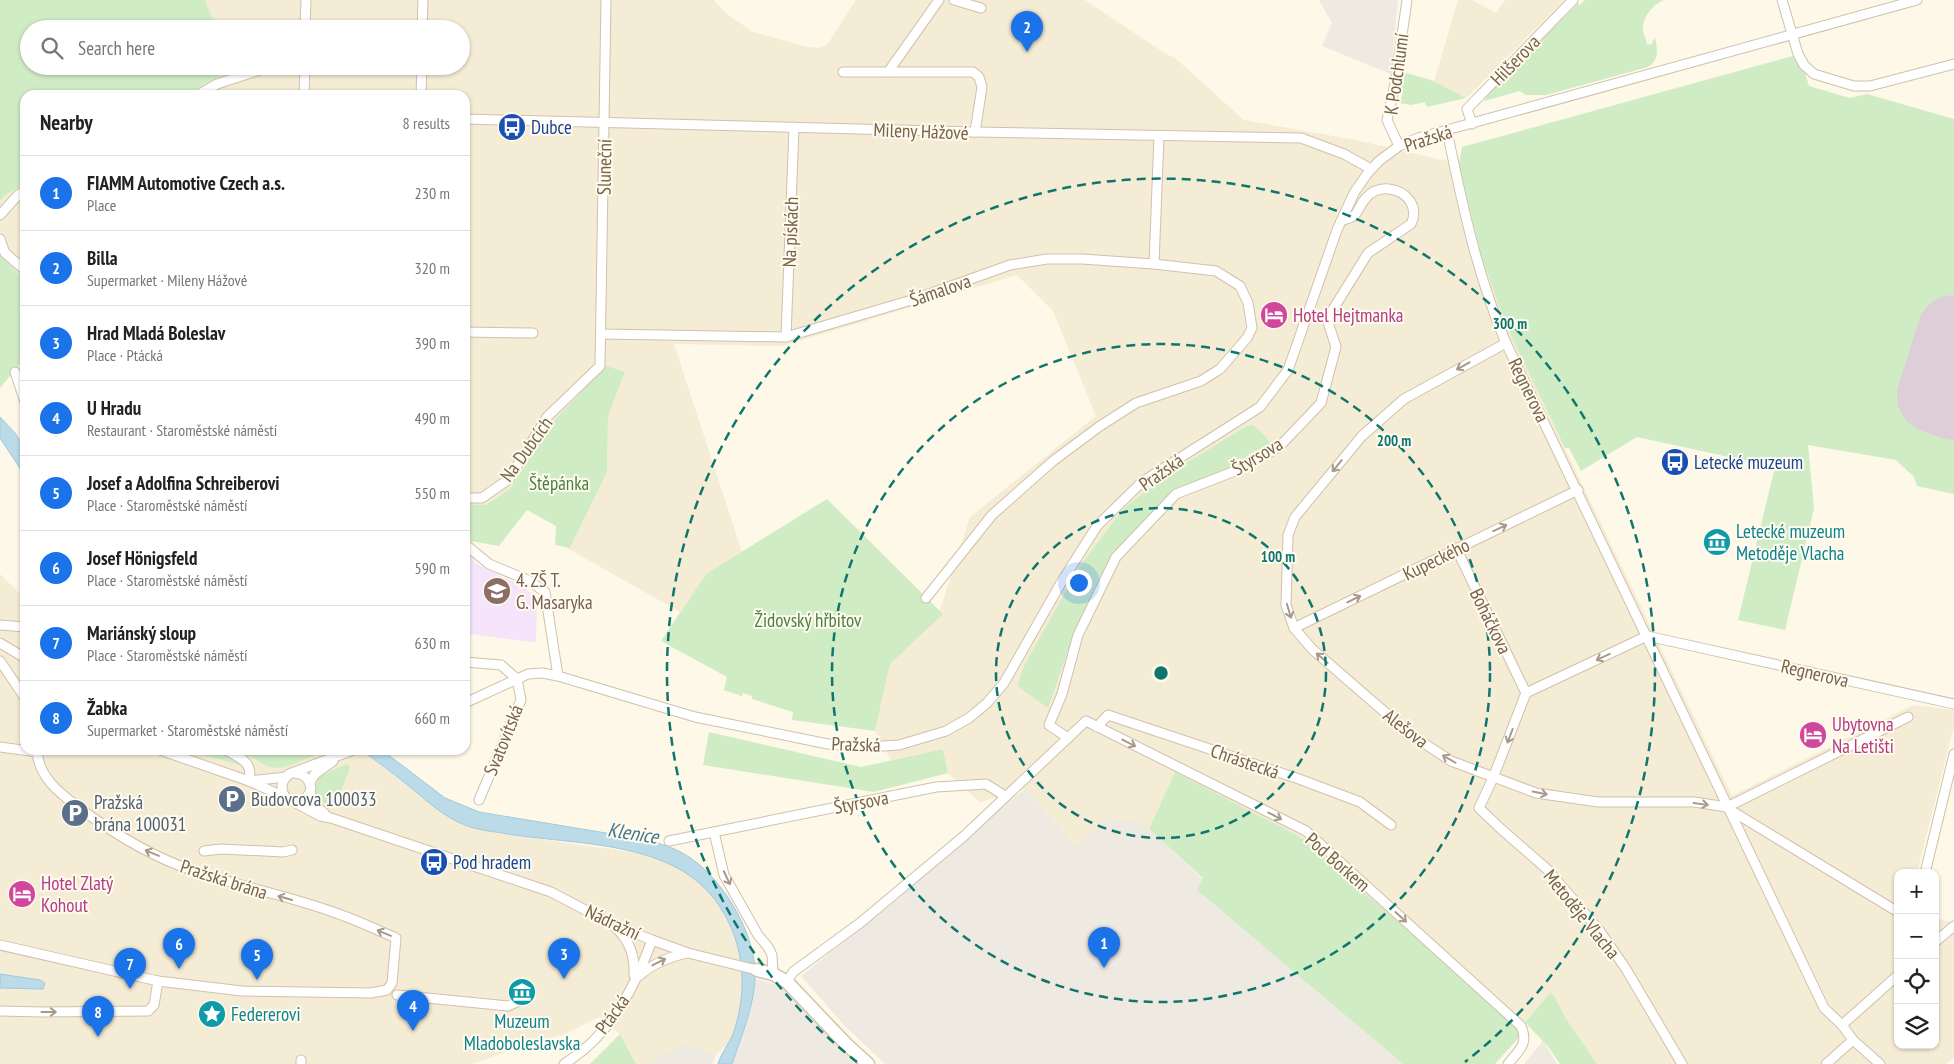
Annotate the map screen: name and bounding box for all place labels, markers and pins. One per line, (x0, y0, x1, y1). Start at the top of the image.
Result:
pin: 2 (1011, 11, 1043, 52)
bus stop icon: Dubce (497, 112, 527, 142)
place label: Dubce (531, 115, 572, 139)
hotel icon: Hotel Hejtmanka (1259, 300, 1289, 330)
place label: Hotel Hejtmanka (1293, 303, 1403, 327)
bus stop icon: Letecké muzeum (1660, 447, 1690, 477)
place label: Letecké muzeum (1694, 450, 1803, 474)
place label: Letecké muzeum Metoděje Vlacha (1736, 519, 1845, 565)
museum icon: Letecké muzeum Metoděje Vlacha (1702, 527, 1732, 557)
place label: 4. ZŠ T. G. Masaryka (516, 568, 593, 614)
school or university icon: 4. ZŠ T. G. Masaryka (482, 576, 512, 606)
centre of rings (1152, 664, 1170, 682)
place label: Ubytovna Na Letišti (1832, 712, 1894, 758)
hotel icon: Ubytovna Na Letišti (1798, 720, 1828, 750)
parking icon: Budovcova 100033 (217, 784, 247, 814)
place label: Budovcova 100033 (251, 787, 377, 811)
place label: Pražská brána 100031 (94, 790, 186, 836)
parking icon: Pražská brána 100031 (60, 798, 90, 828)
bus stop icon: Pod hradem (419, 847, 449, 877)
place label: Pod hradem (453, 850, 531, 874)
place label: Hotel Zlatý Kohout (41, 871, 114, 917)
hotel icon: Hotel Zlatý Kohout (7, 879, 37, 909)
pin: 1 (1088, 927, 1120, 968)
pin: 6 (163, 928, 195, 969)
pin: 3 (548, 938, 580, 979)
pin: 5 (241, 939, 273, 980)
pin: 7 (114, 948, 146, 989)
museum icon: Muzeum Mladoboleslavska (507, 977, 537, 1007)
pin: 4 (397, 990, 429, 1031)
pin: 8 (82, 996, 114, 1037)
place icon: Federerovi (197, 999, 227, 1029)
place label: Federerovi (231, 1002, 301, 1026)
place label: Muzeum Mladoboleslavska (464, 1009, 580, 1055)

